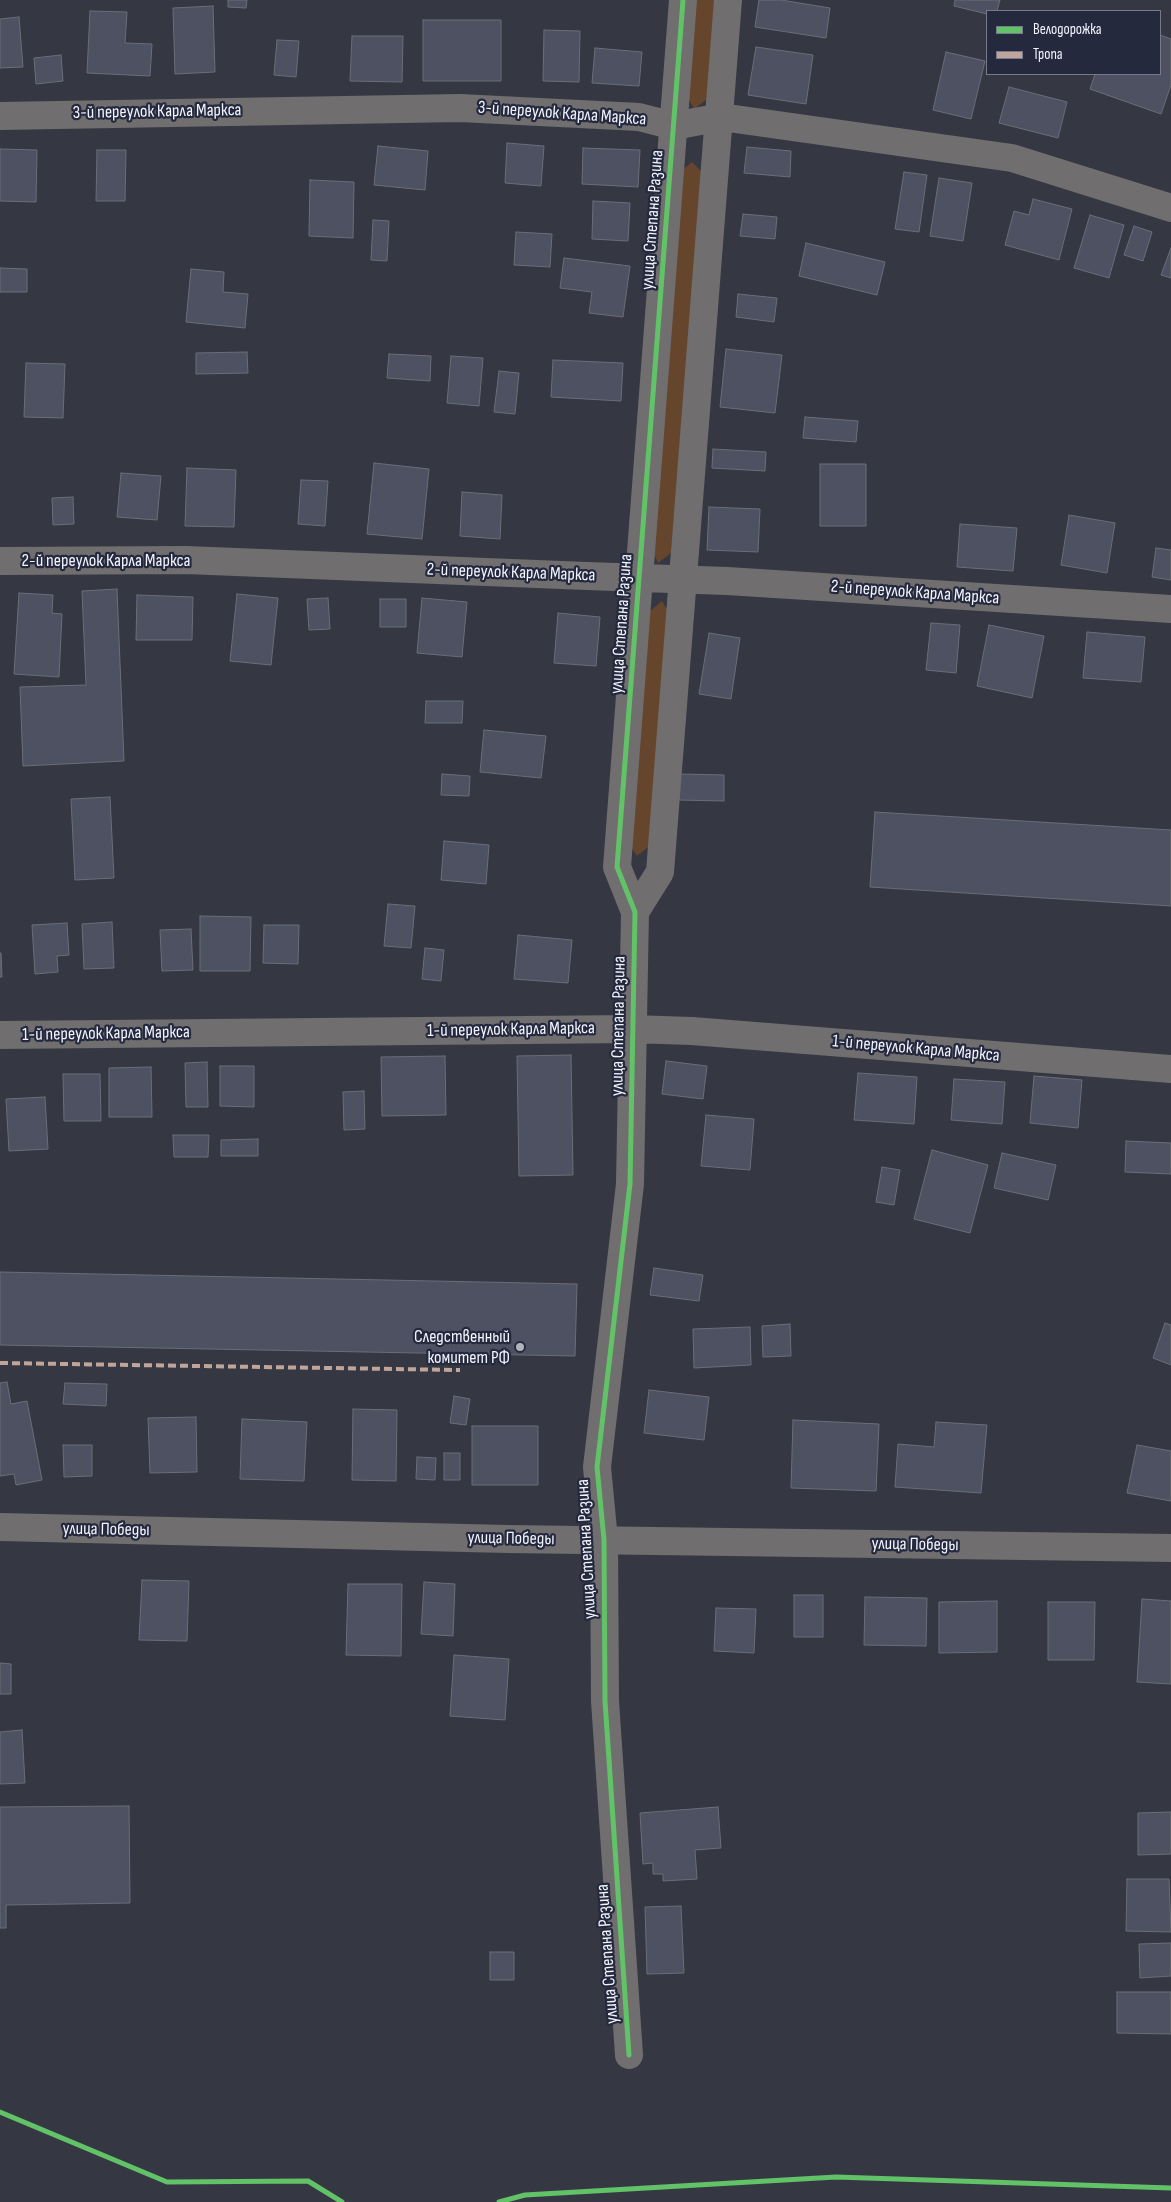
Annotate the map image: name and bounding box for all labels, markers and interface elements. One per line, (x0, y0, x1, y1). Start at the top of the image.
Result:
legend (986, 10, 1161, 75)
text: Велодорожка (1033, 20, 1102, 39)
text: Тропа (1033, 45, 1063, 64)
street label: 3-й переулок Карла Маркса (477, 97, 647, 131)
street label: 3-й переулок Карла Маркса (72, 100, 242, 124)
street label: улица Степана Разина (637, 149, 669, 291)
street label: 2-й переулок Карла Маркса (22, 550, 190, 572)
street label: улица Степана Разина (606, 553, 638, 695)
street label: 2-й переулок Карла Маркса (426, 559, 596, 587)
street label: 2-й переулок Карла Маркса (830, 576, 1000, 610)
street label: улица Степана Разина (607, 956, 631, 1096)
street label: 1-й переулок Карла Маркса (427, 1018, 595, 1042)
street label: 1-й переулок Карла Маркса (22, 1022, 190, 1046)
street label: 1-й переулок Карла Маркса (832, 1031, 1000, 1067)
place label: Следственный комитет РФ (414, 1326, 510, 1368)
marker: Следственный комитет РФ (514, 1341, 526, 1353)
street label: улица Степана Разина (573, 1478, 601, 1620)
street label: улица Победы (62, 1518, 150, 1542)
street label: улица Победы (467, 1527, 555, 1551)
street label: улица Победы (871, 1533, 959, 1557)
street label: улица Степана Разина (592, 1883, 624, 2025)

